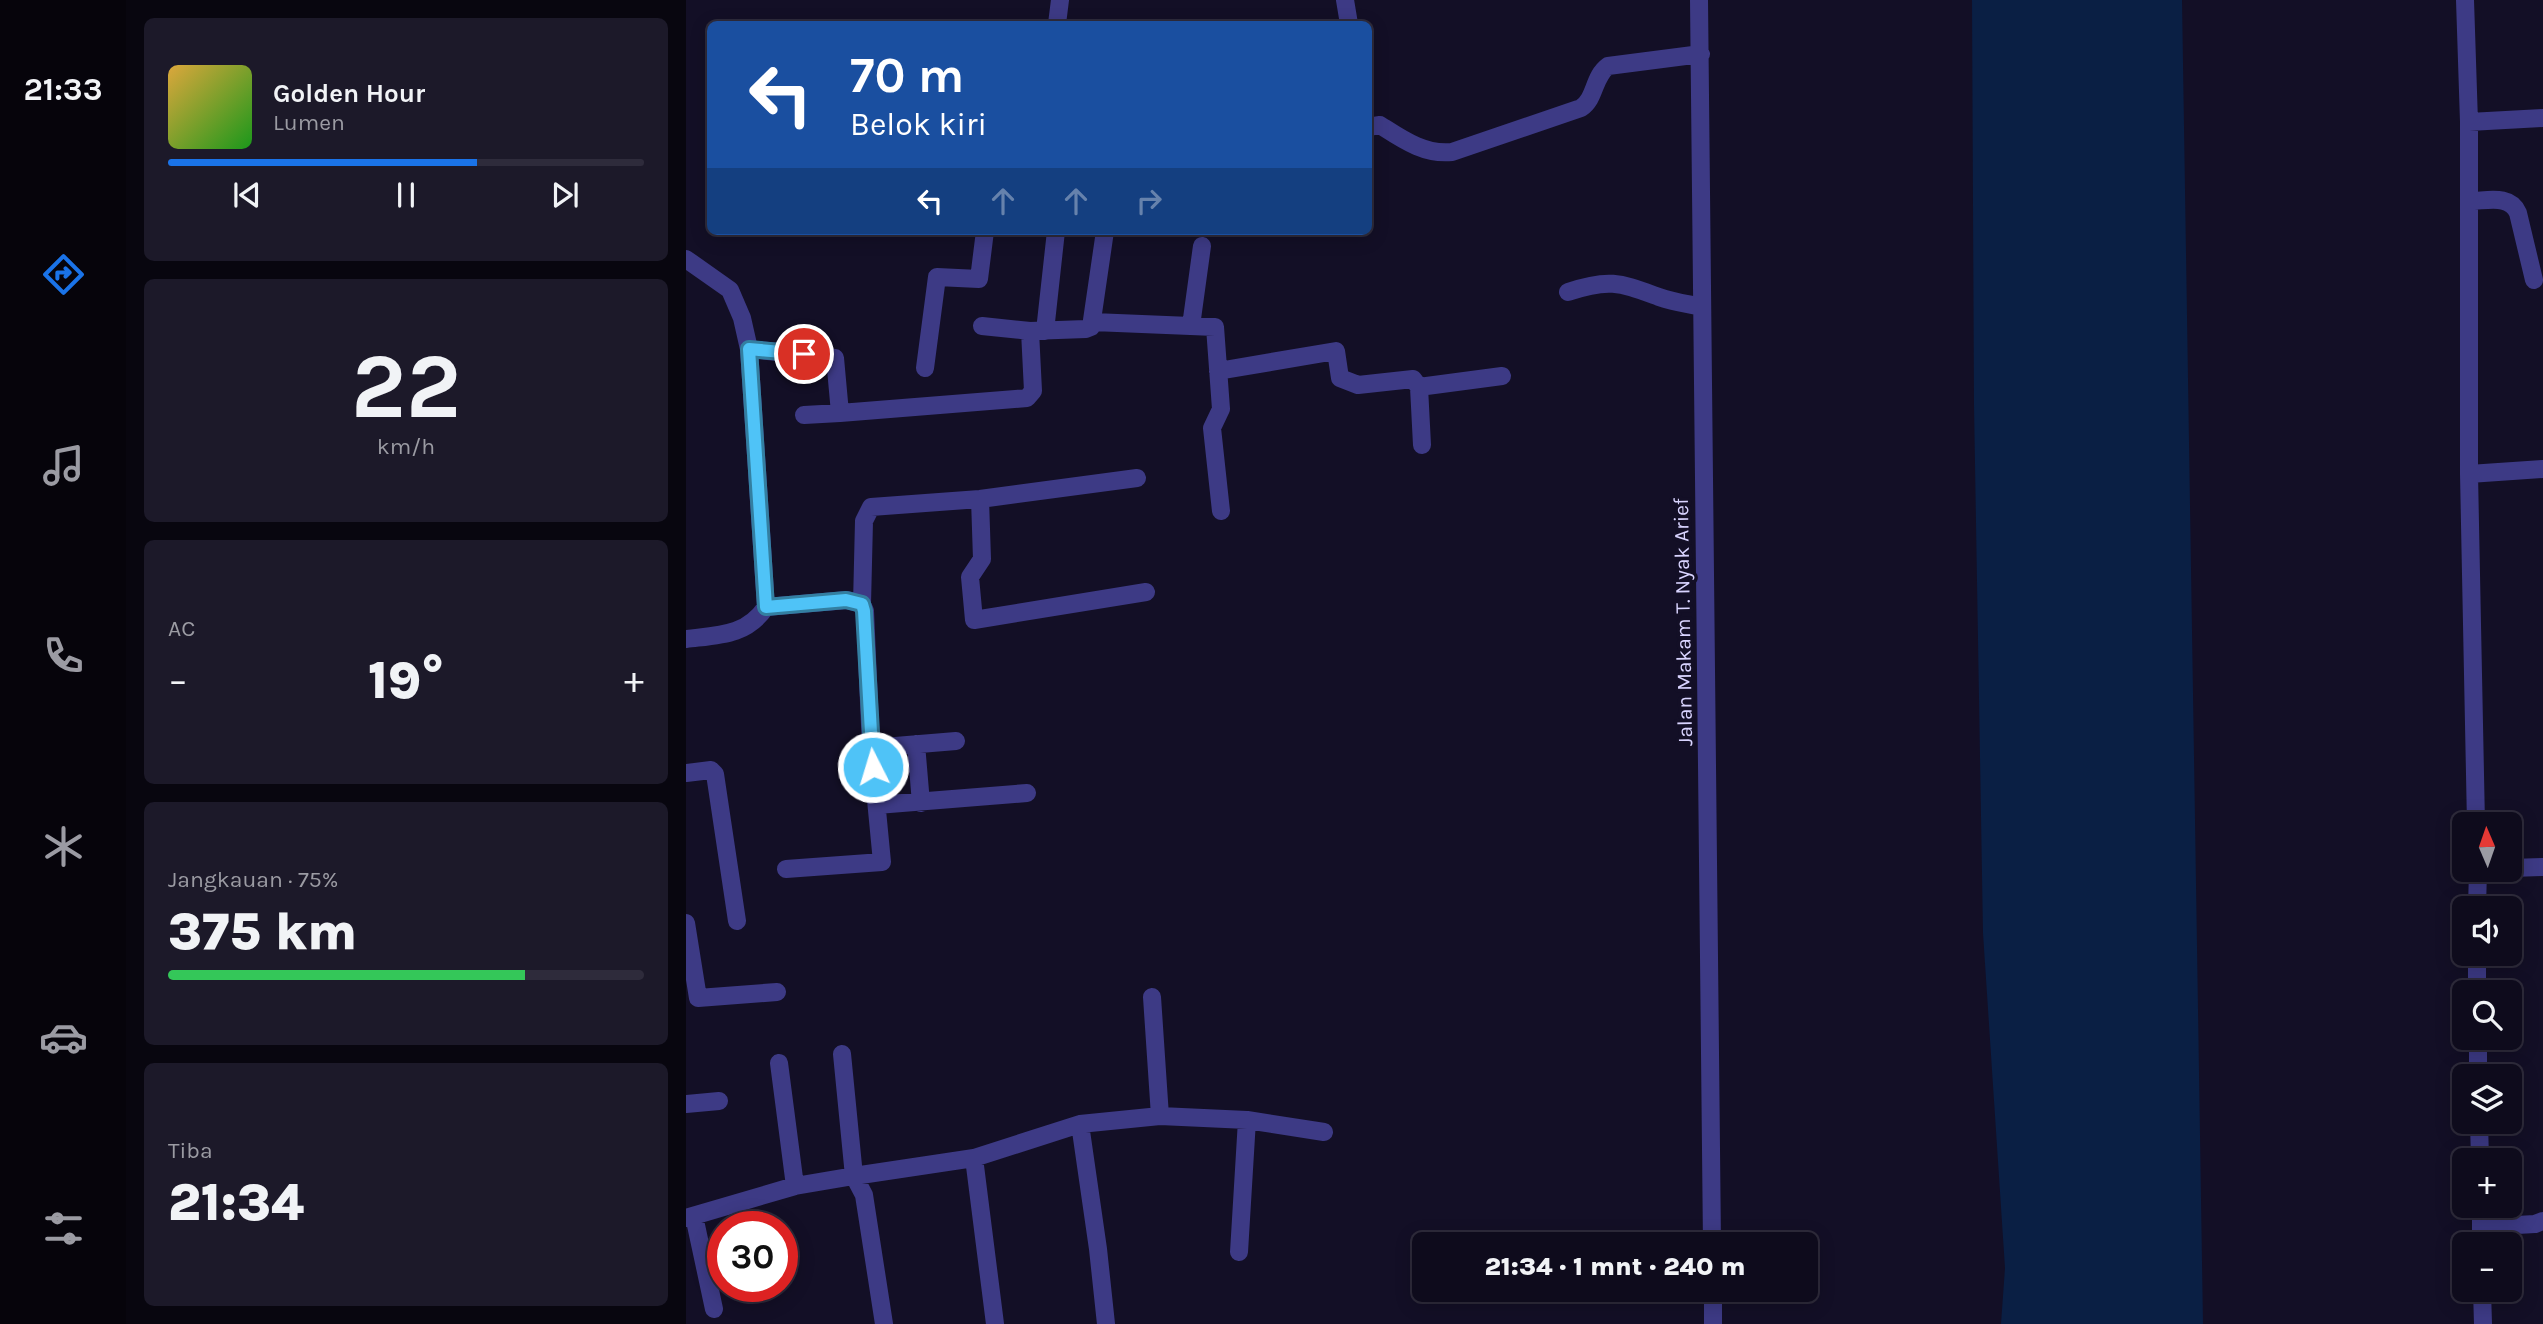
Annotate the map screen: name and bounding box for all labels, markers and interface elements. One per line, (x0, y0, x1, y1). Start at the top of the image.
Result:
text: 70 m (850, 47, 964, 104)
icon: left (735, 49, 826, 140)
text: 21:33 (23, 71, 103, 108)
text: Golden Hour (273, 78, 425, 109)
text: Belok kiri (850, 106, 987, 143)
text: Lumen (273, 109, 345, 136)
icon: previous (228, 176, 266, 214)
icon: pause (387, 176, 425, 214)
icon: next (546, 176, 584, 214)
icon: left (911, 182, 949, 220)
icon: ahead (984, 182, 1022, 220)
icon: ahead (1057, 182, 1095, 220)
icon: right (1130, 182, 1168, 220)
icon: directions (39, 250, 88, 299)
pin (774, 324, 834, 384)
text: 22 (351, 334, 461, 440)
icon: arrive (785, 335, 823, 373)
text: km/h (377, 433, 435, 460)
icon: music (39, 441, 88, 490)
street label: Jalan Makam T. Nyak Arief (1669, 497, 1697, 746)
text: AC (168, 615, 195, 642)
icon: phone (39, 631, 88, 680)
text: 19° (368, 650, 444, 711)
text: − (168, 658, 188, 703)
text: + (624, 658, 644, 703)
position arrow (836, 730, 910, 804)
north arrow (2452, 812, 2522, 882)
map controls (2452, 812, 2522, 1302)
icon: climate (39, 822, 88, 871)
text: Jangkauan · 75% (168, 866, 338, 893)
button: sound (2452, 896, 2522, 966)
text: 375 km (168, 901, 357, 962)
button: search (2452, 980, 2522, 1050)
icon: car (39, 1013, 88, 1062)
button: layers (2452, 1064, 2522, 1134)
text: Tiba (168, 1137, 213, 1164)
button: + (2452, 1148, 2522, 1218)
text: 21:34 (168, 1172, 304, 1233)
icon: filters (39, 1204, 88, 1253)
speed limit sign: 30 (707, 1211, 798, 1302)
button: − (2452, 1232, 2522, 1302)
text: 21:34 · 1 mnt · 240 m (1484, 1251, 1746, 1282)

